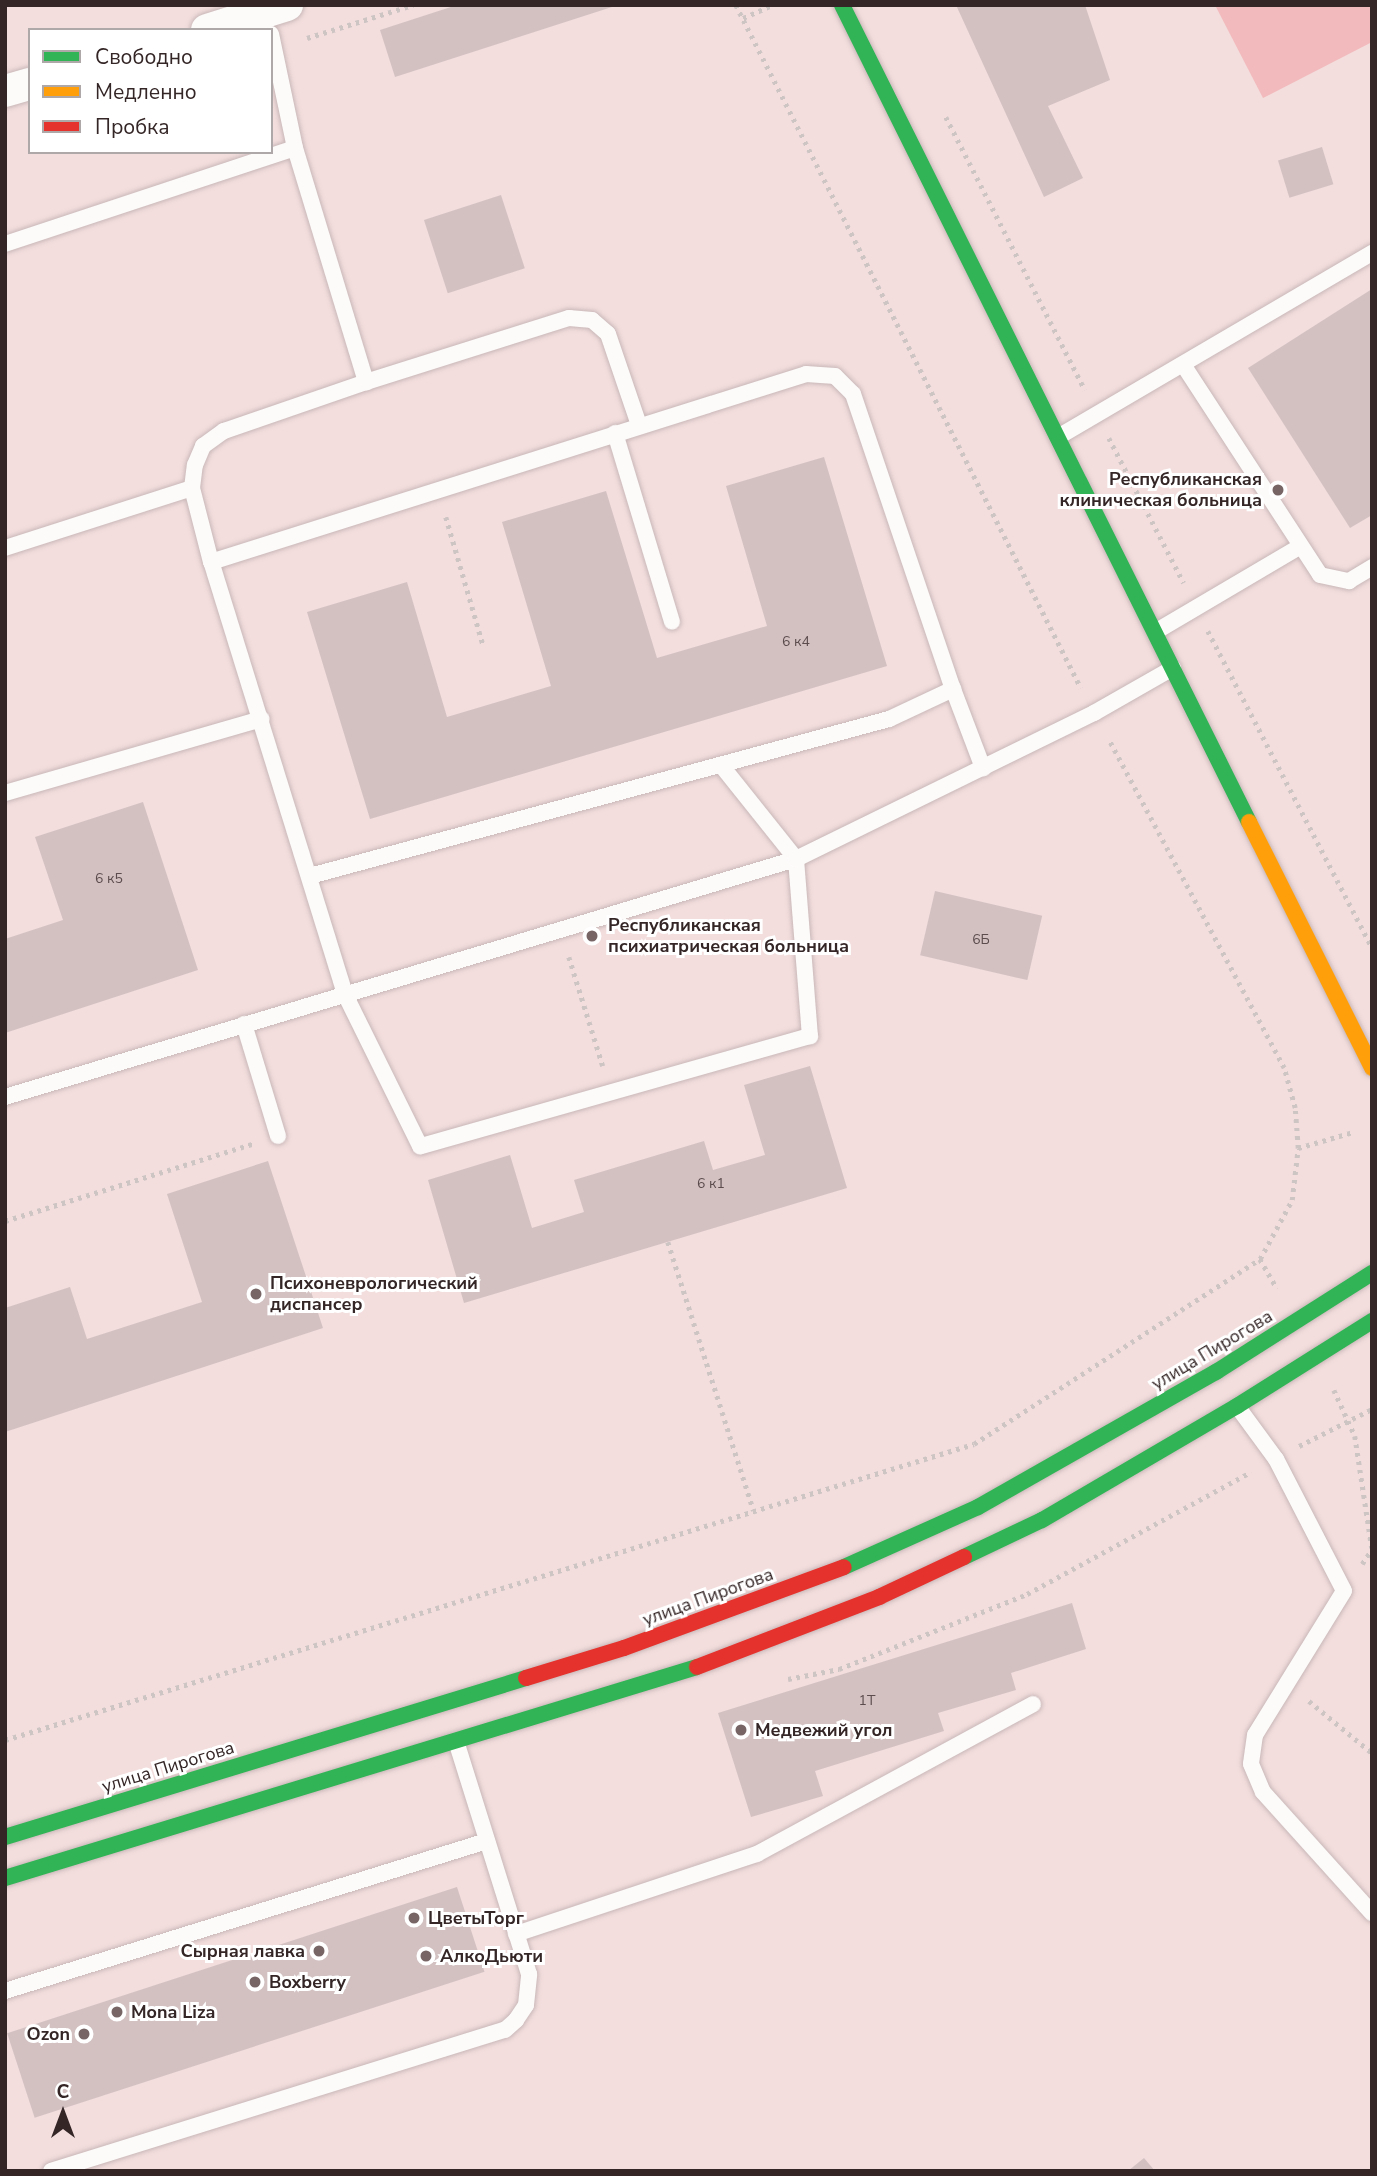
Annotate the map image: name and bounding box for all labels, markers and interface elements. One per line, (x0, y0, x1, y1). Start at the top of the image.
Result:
legend (28, 28, 273, 154)
text: Свободно (95, 43, 193, 71)
text: Медленно (95, 78, 197, 106)
text: Пробка (95, 113, 169, 141)
place label: Республиканская клиническая больница (1059, 469, 1262, 512)
marker: Республиканская клиническая больница (1268, 480, 1288, 500)
house number: 6 к4 (782, 634, 810, 650)
house number: 6 к5 (95, 871, 123, 887)
place label: Республиканская психиатрическая больница (608, 915, 849, 958)
marker: Республиканская психиатрическая больница (582, 926, 602, 946)
house number: 6Б (972, 932, 990, 948)
house number: 6 к1 (697, 1176, 725, 1192)
place label: Психоневрологический диспансер (270, 1273, 478, 1316)
marker: Психоневрологический диспансер (248, 1286, 264, 1302)
street label: улица Пирогова (1148, 1305, 1276, 1395)
street label: улица Пирогова (640, 1563, 776, 1631)
house number: 1Т (859, 1693, 875, 1709)
place label: Медвежий угол (755, 1719, 893, 1741)
marker: Медвежий угол (733, 1722, 749, 1738)
street label: улица Пирогова (99, 1737, 237, 1797)
place label: ЦветыТорг (428, 1907, 524, 1929)
marker: ЦветыТорг (406, 1910, 422, 1926)
place label: Сырная лавка (181, 1940, 305, 1962)
marker: Сырная лавка (311, 1943, 327, 1959)
place label: АлкоДьюти (440, 1945, 543, 1967)
marker: АлкоДьюти (418, 1948, 434, 1964)
place label: Boxberry (269, 1971, 346, 1993)
marker: Boxberry (247, 1974, 263, 1990)
place label: Mona Liza (131, 2001, 215, 2023)
marker: Mona Liza (109, 2004, 125, 2020)
place label: Ozon (27, 2023, 70, 2045)
marker: Ozon (76, 2026, 92, 2042)
north arrow (28, 2078, 98, 2148)
text: С (57, 2079, 69, 2105)

